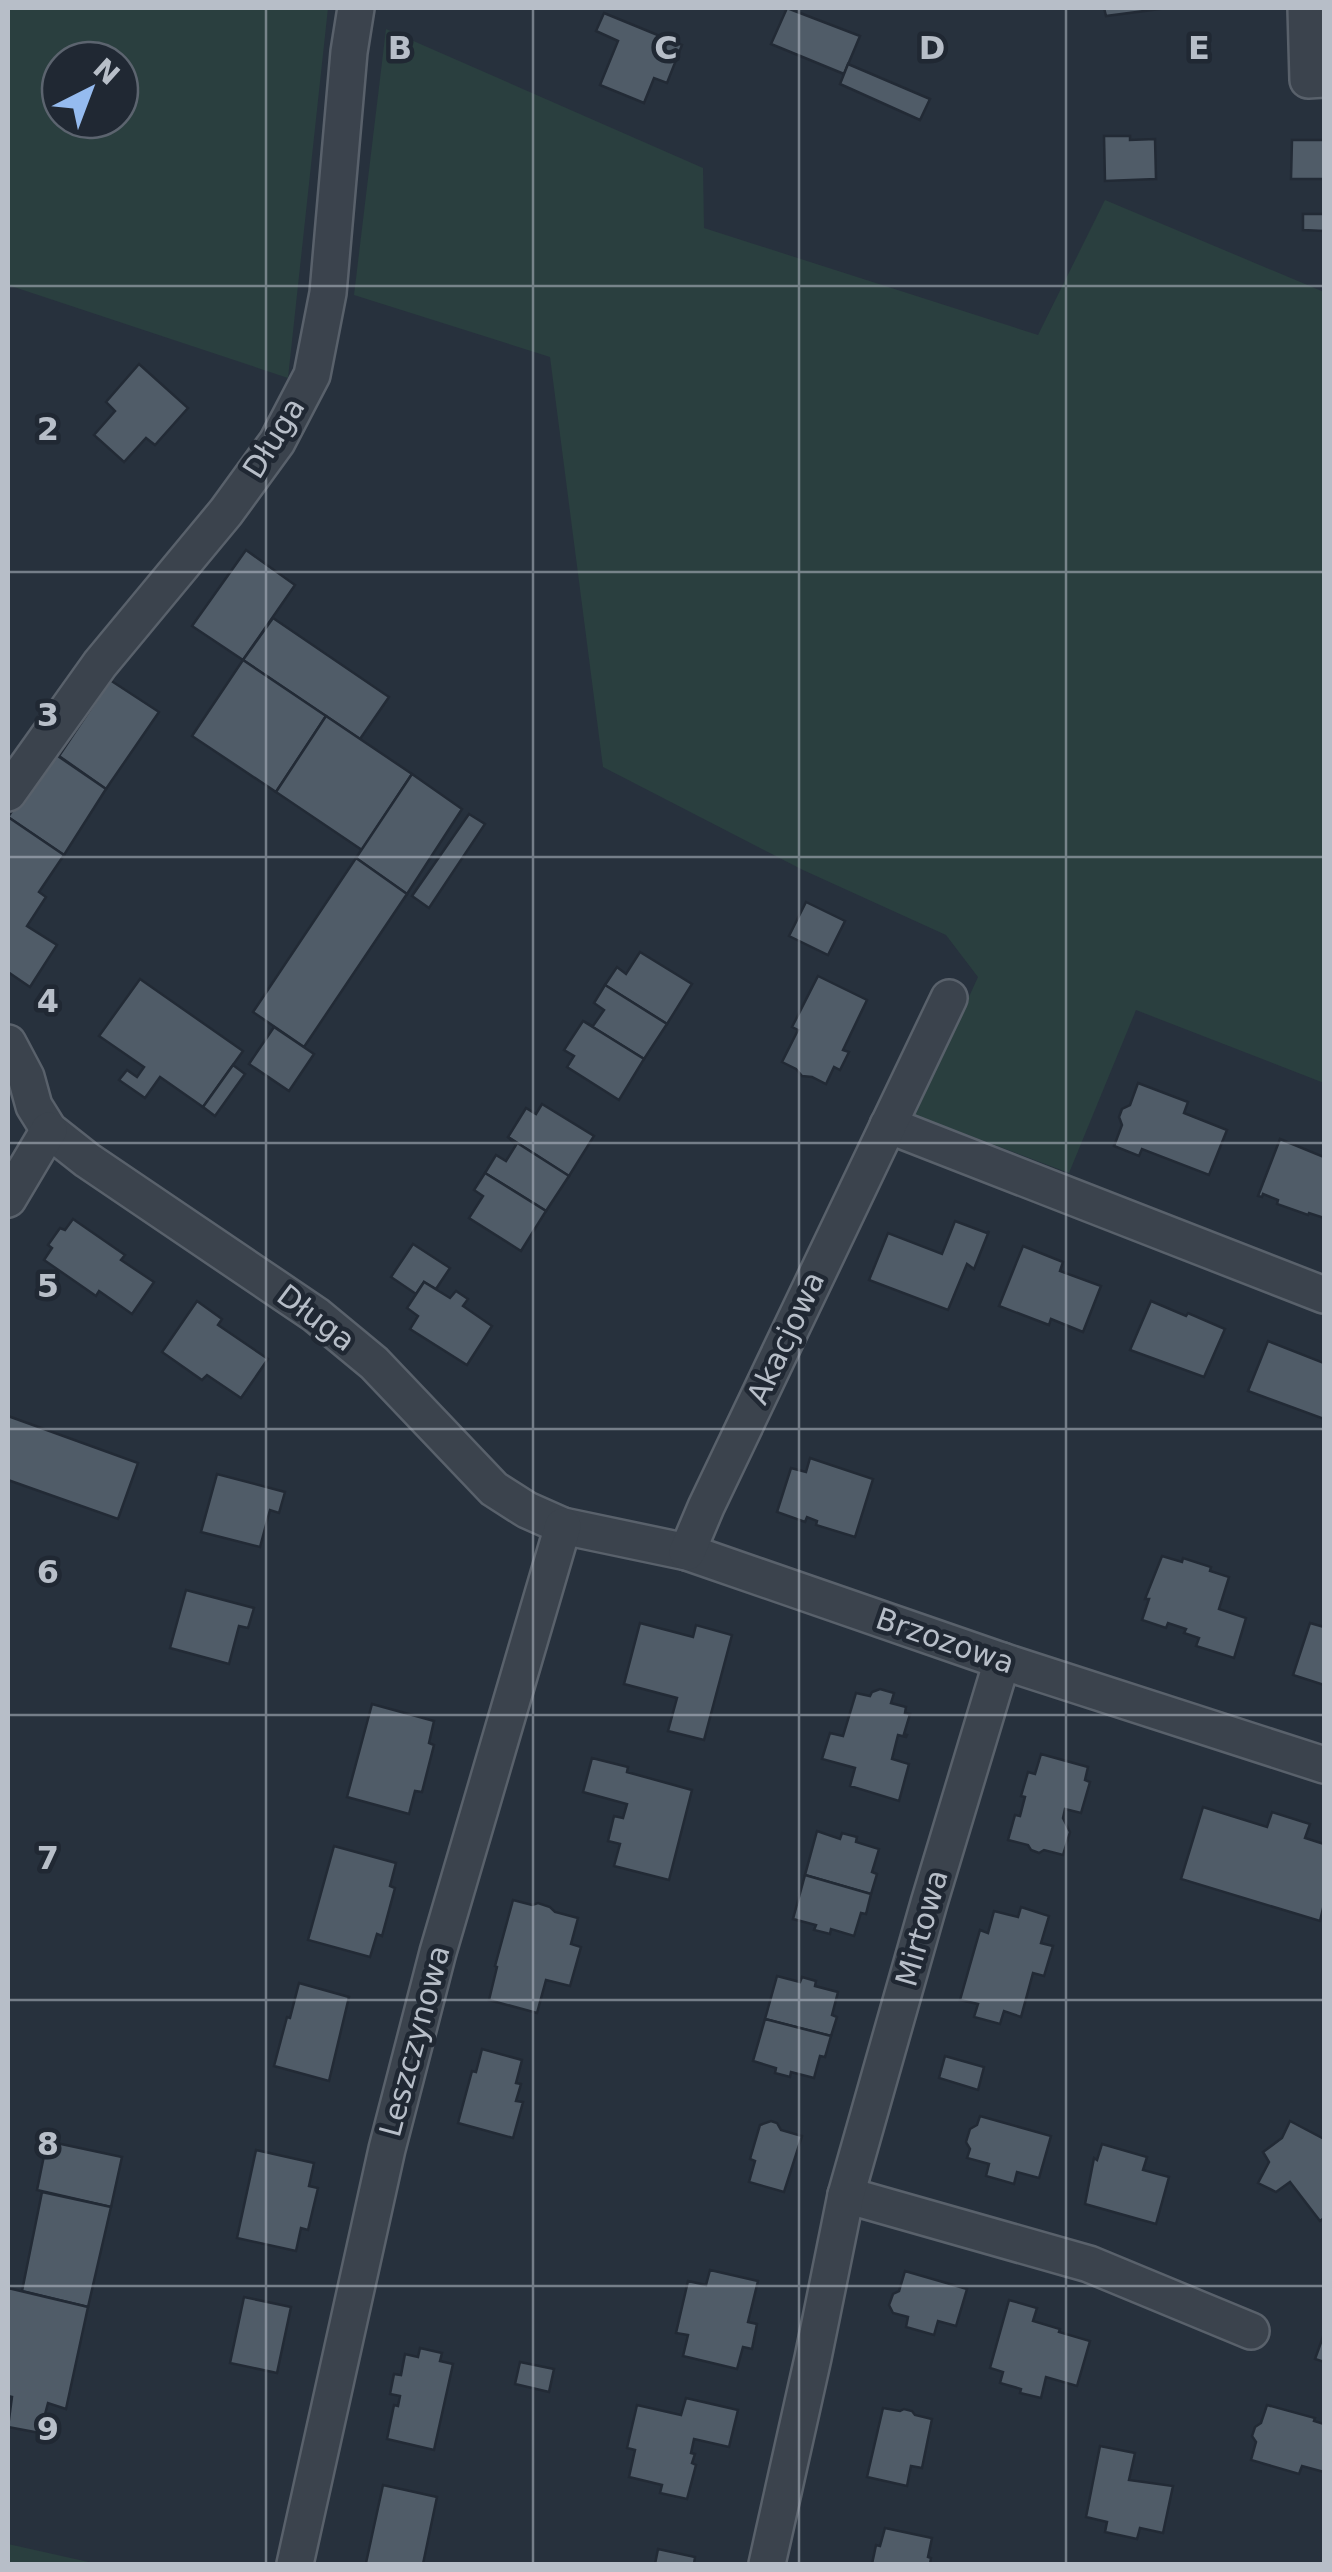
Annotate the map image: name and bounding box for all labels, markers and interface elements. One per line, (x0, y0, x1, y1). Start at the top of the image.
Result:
text: B (388, 29, 412, 67)
text: C (654, 29, 678, 67)
text: D (919, 29, 945, 67)
text: E (1188, 29, 1210, 67)
north arrow (40, 40, 140, 140)
text: N (87, 52, 126, 92)
street label: Długa (235, 391, 312, 484)
text: 2 (37, 410, 59, 448)
text: 3 (37, 696, 59, 734)
text: 4 (37, 982, 59, 1020)
street label: Akacjowa (740, 1266, 831, 1409)
text: 5 (37, 1267, 59, 1305)
street label: Długa (271, 1277, 362, 1358)
text: 6 (37, 1553, 59, 1591)
street label: Brzozowa (871, 1601, 1019, 1681)
text: 7 (37, 1839, 59, 1877)
street label: Mirtowa (888, 1866, 955, 1990)
street label: Leszczynowa (372, 1942, 457, 2140)
text: 8 (37, 2125, 59, 2163)
text: 9 (37, 2410, 59, 2448)

